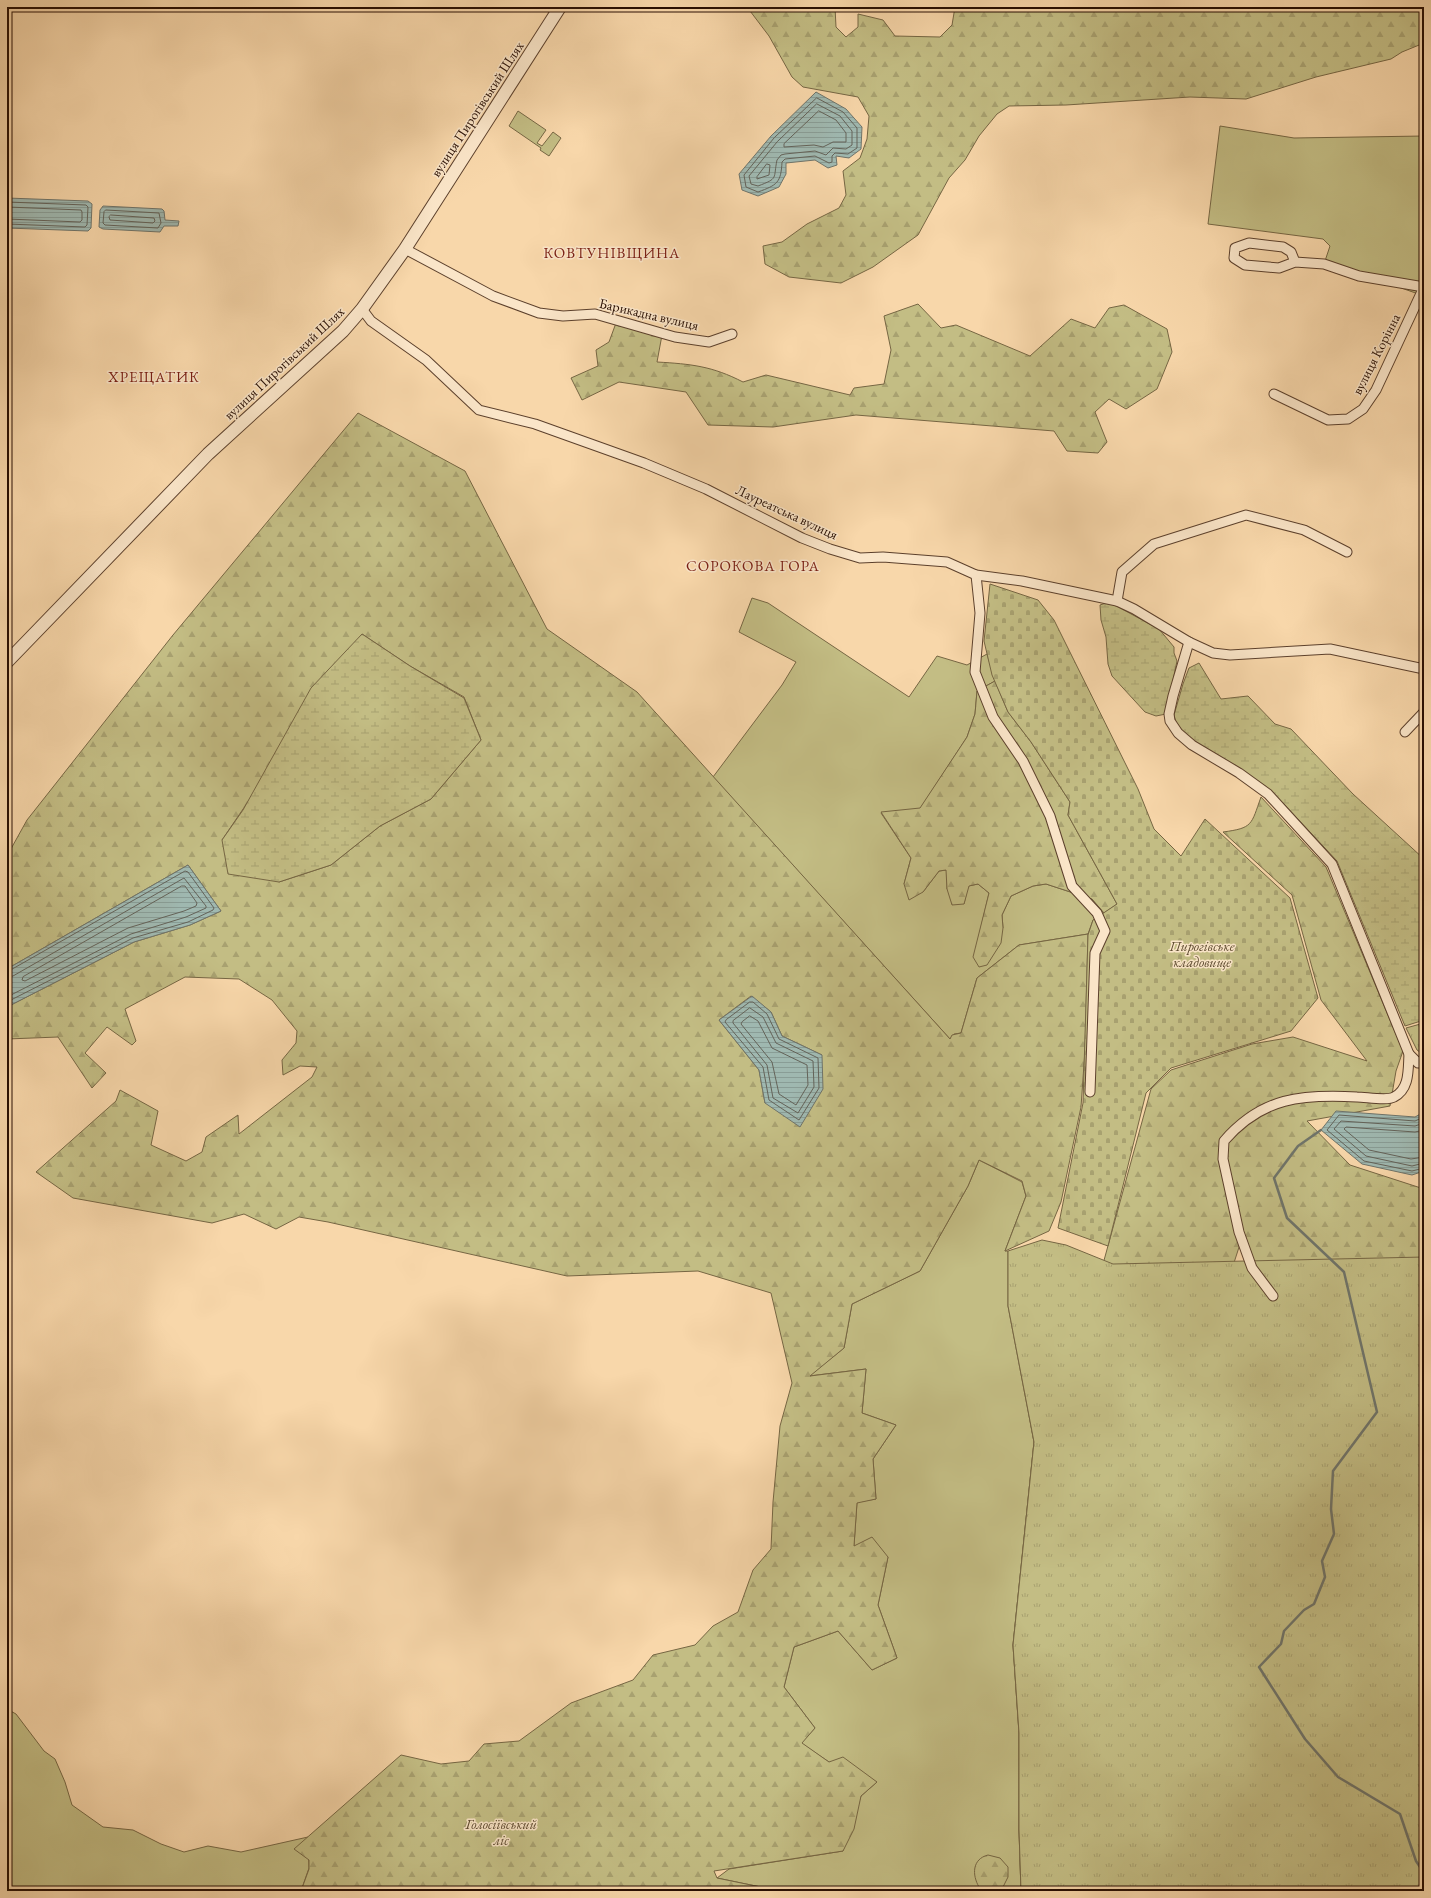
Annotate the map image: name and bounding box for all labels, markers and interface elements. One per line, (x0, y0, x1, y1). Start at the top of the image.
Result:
street label: вулиця Пирогівський Шлях (426, 38, 528, 180)
district label: КОВТУНІВЩИНА (544, 243, 680, 262)
street label: Барикадна вулиця (597, 294, 701, 334)
street label: вулиця Пирогівський Шлях (220, 303, 348, 423)
street label: вулиця Корінна (1348, 310, 1404, 398)
district label: ХРЕЩАТИК (107, 367, 200, 386)
street label: Лауреатська вулиця (733, 480, 841, 544)
district label: СОРОКОВА ГОРА (686, 556, 820, 575)
park label: Пирогівське кладовище (1169, 937, 1235, 971)
park label: Голосіївський ліс (464, 1815, 537, 1849)

